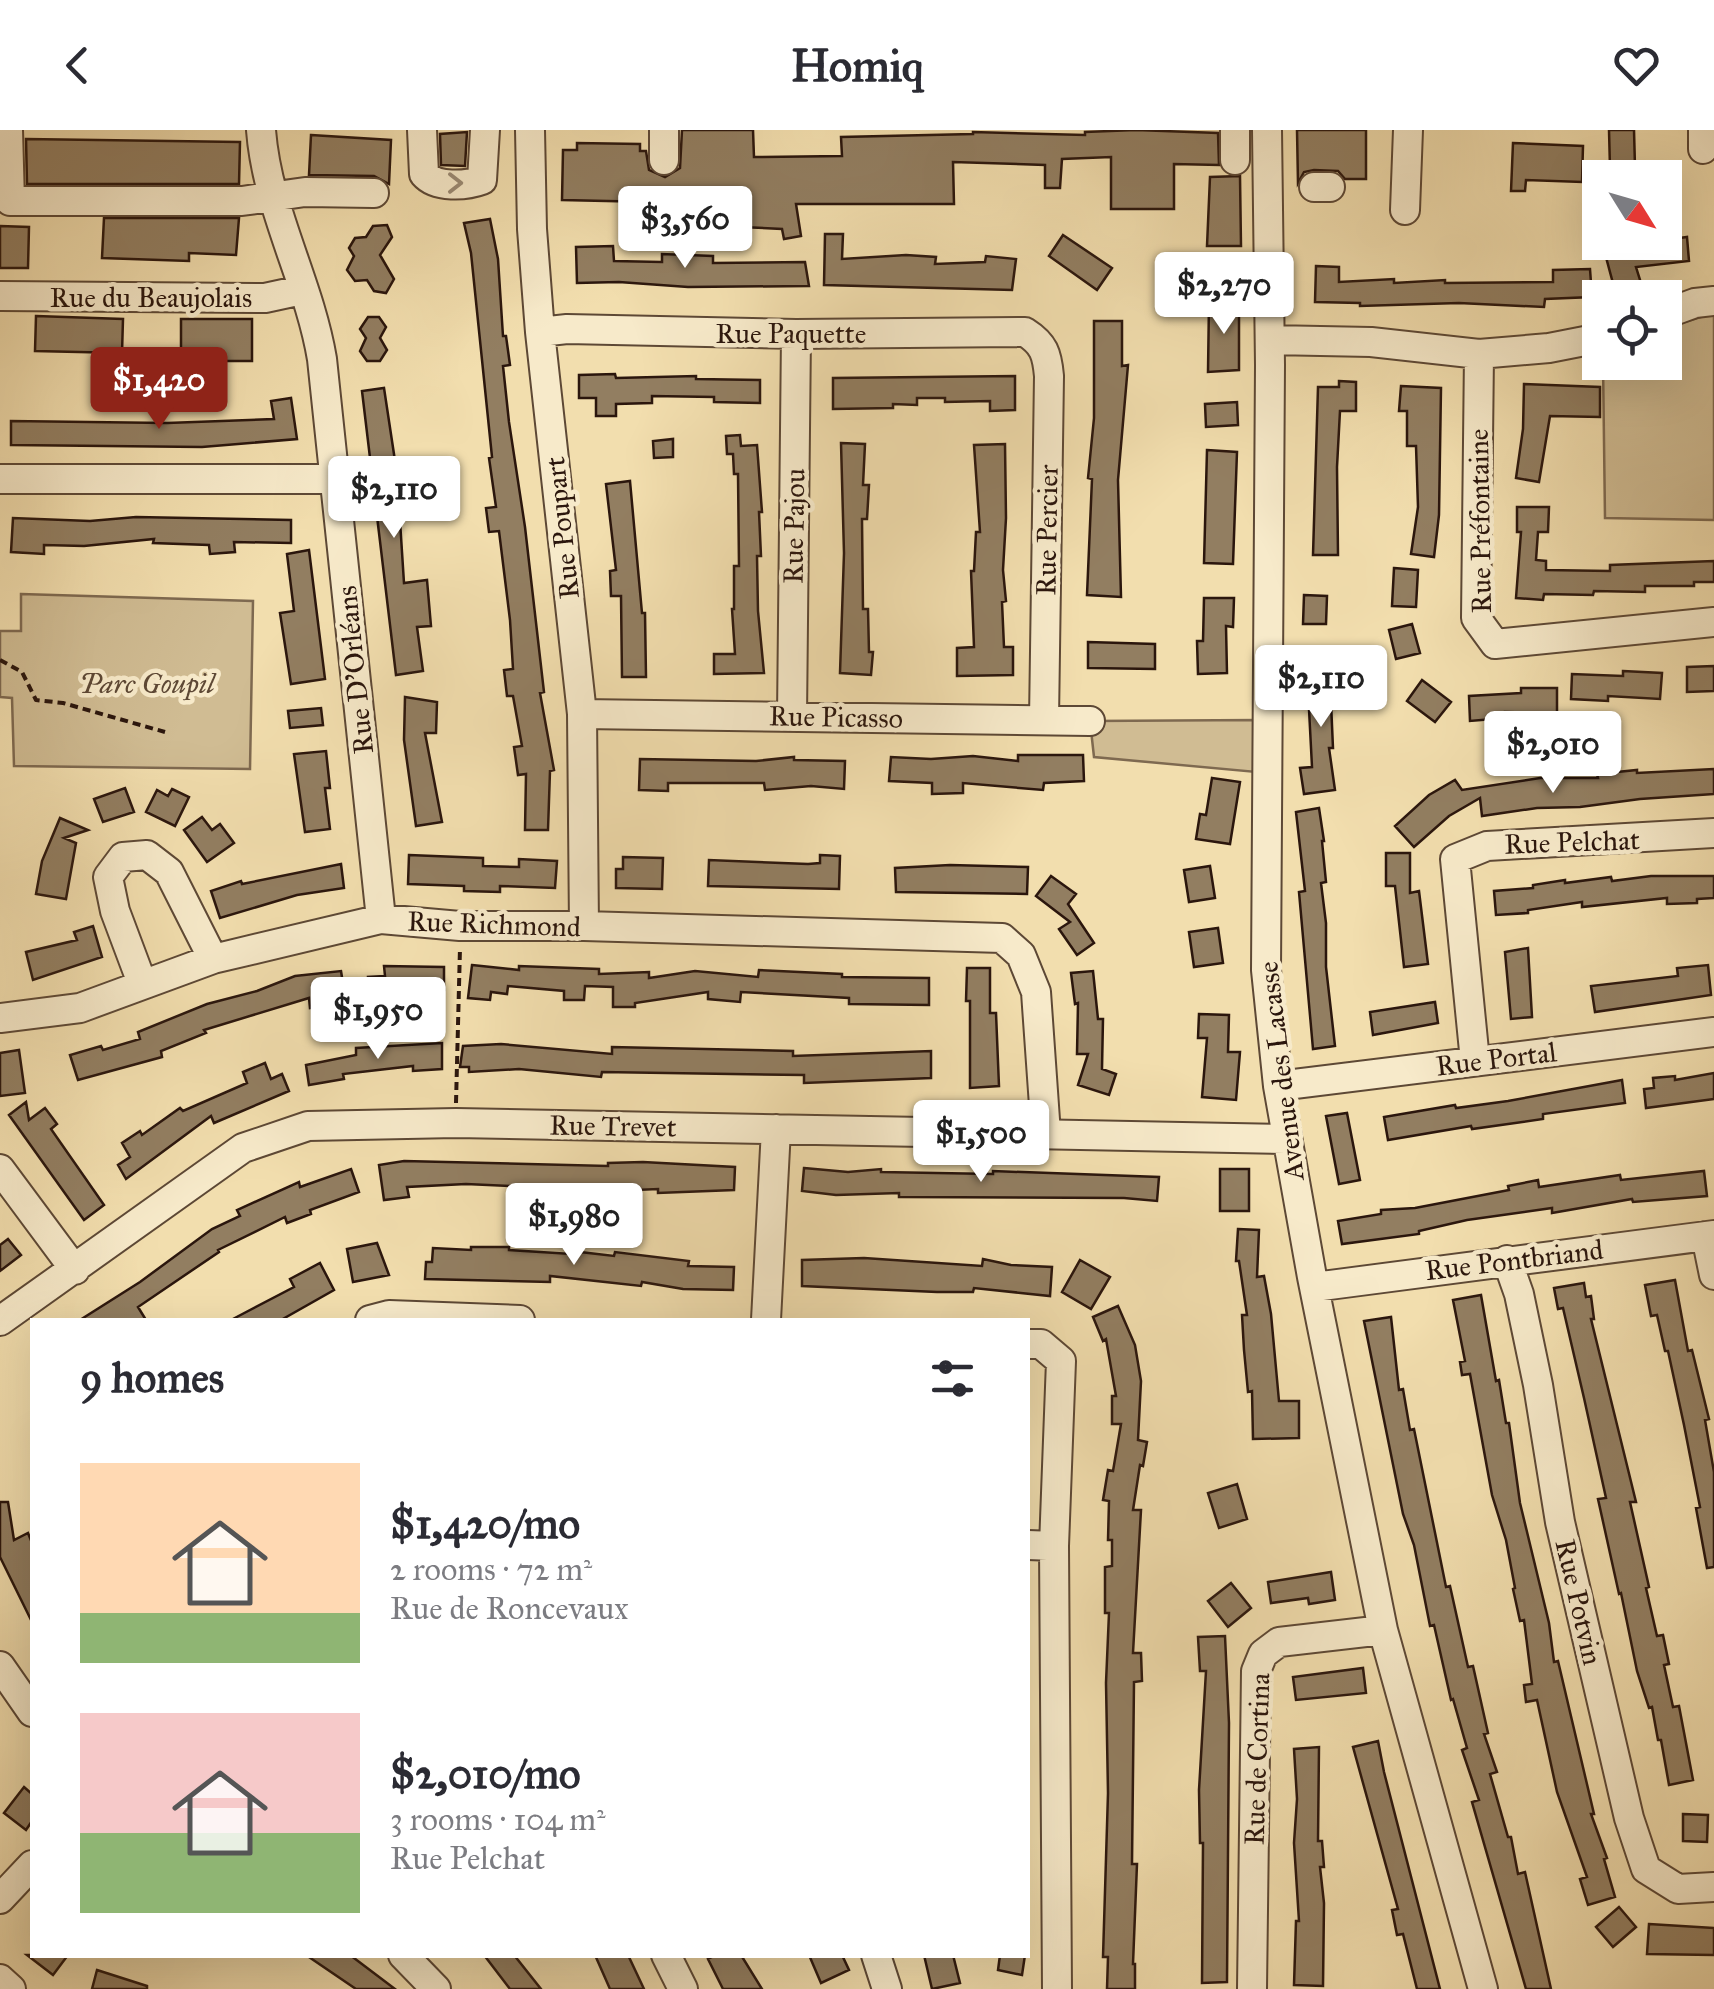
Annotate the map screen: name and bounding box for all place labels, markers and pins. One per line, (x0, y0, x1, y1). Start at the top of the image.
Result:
pin: $3,560 (604, 186, 766, 271)
pin: $2,270 (1143, 252, 1305, 337)
pin: $1,420 (78, 347, 240, 432)
pin: $2,110 (313, 456, 475, 541)
pin: $2,110 (1240, 645, 1402, 730)
pin: $2,010 (1472, 711, 1634, 796)
pin: $1,950 (297, 977, 459, 1062)
pin: $1,500 (900, 1100, 1062, 1185)
pin: $1,980 (493, 1183, 655, 1268)

